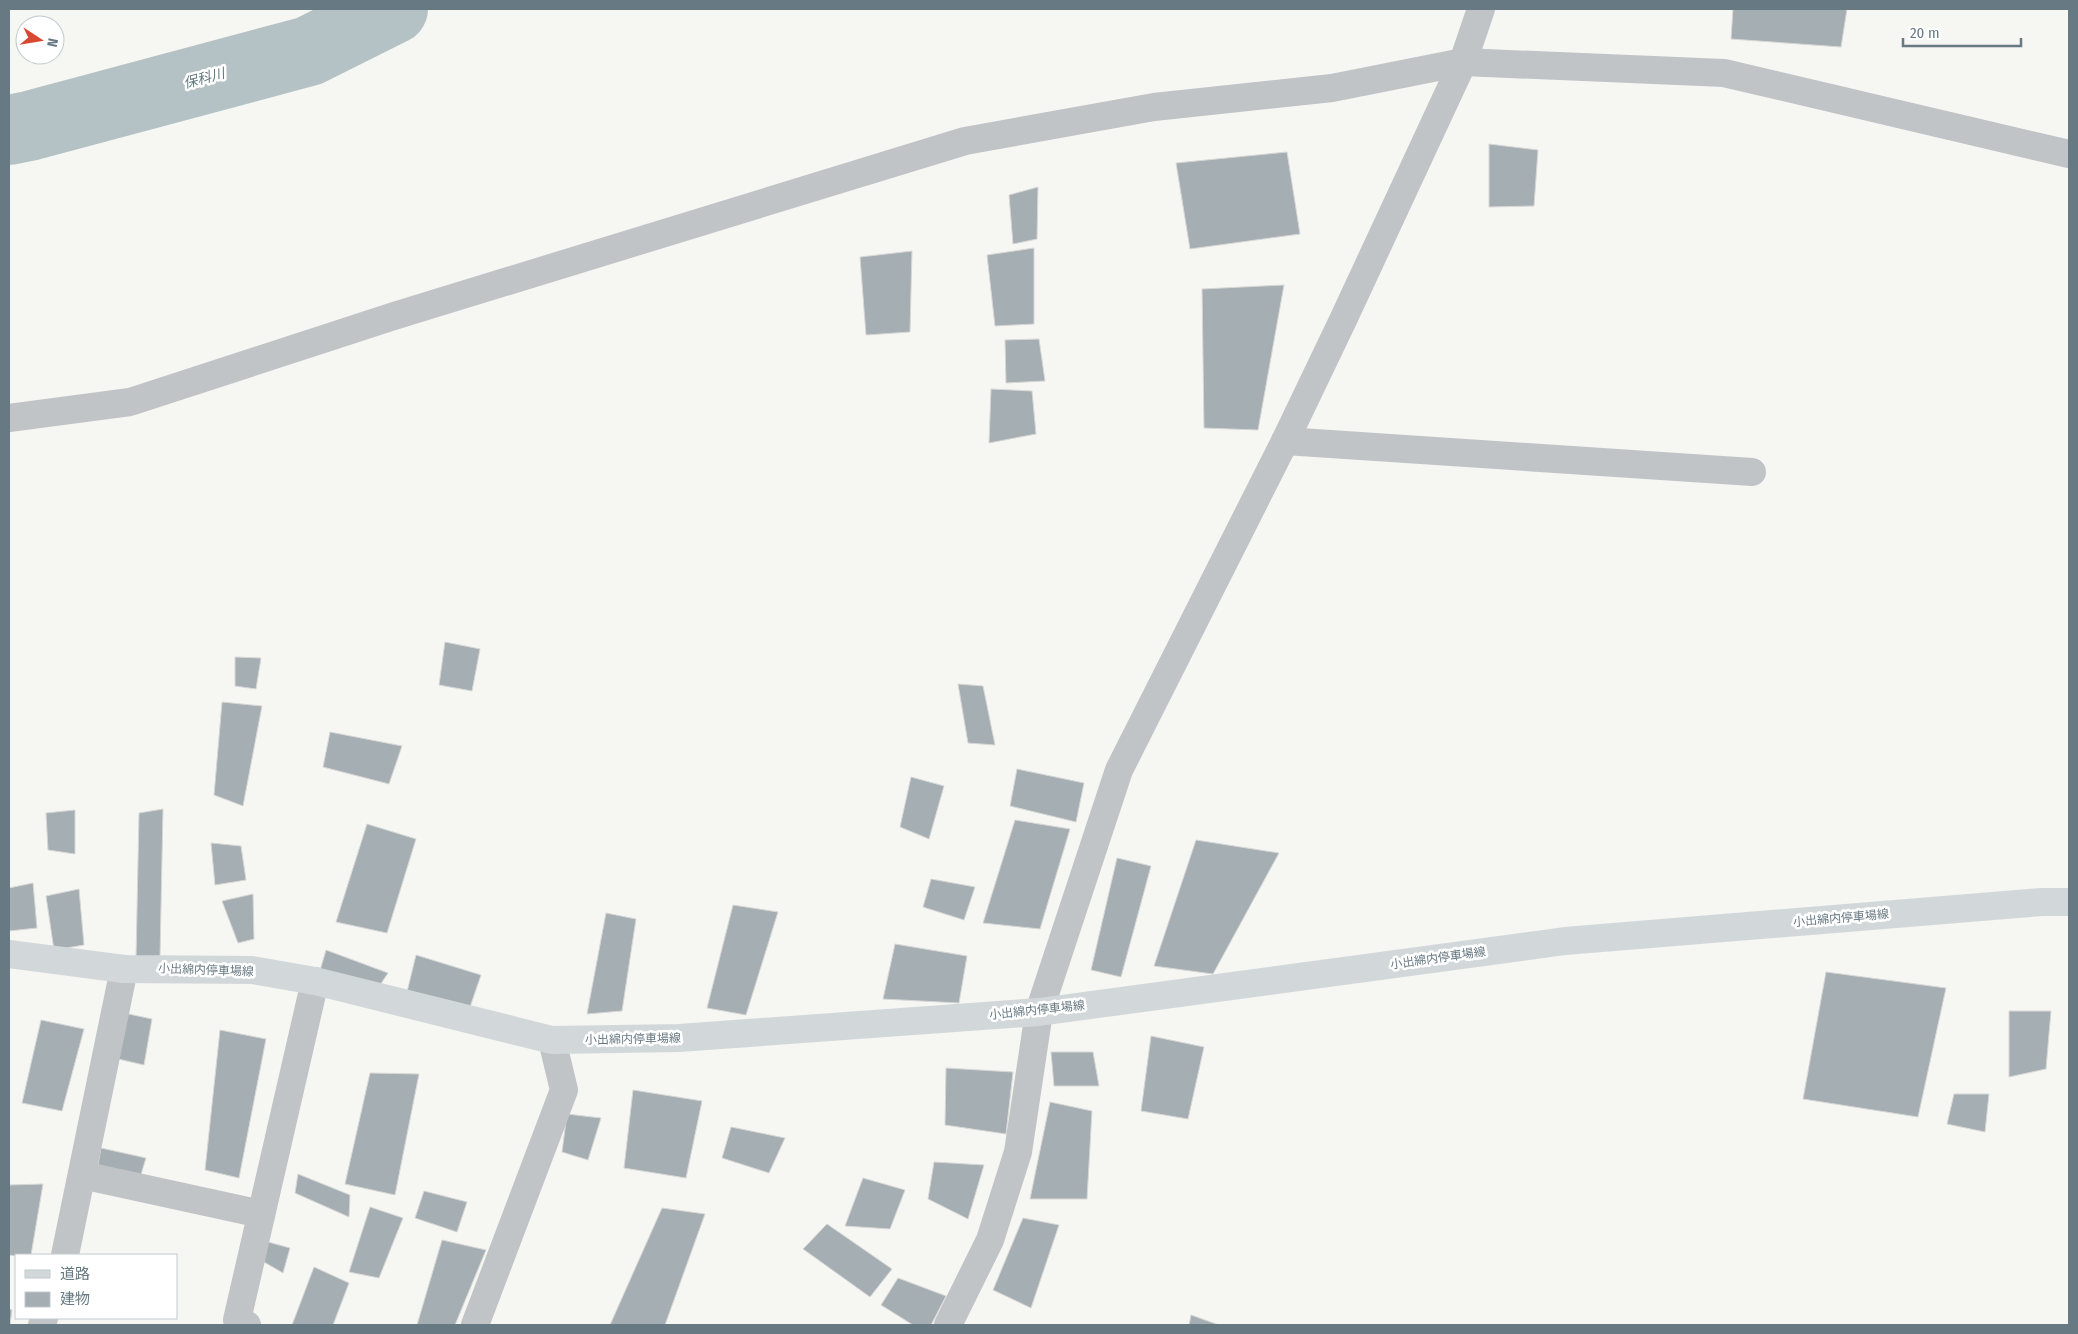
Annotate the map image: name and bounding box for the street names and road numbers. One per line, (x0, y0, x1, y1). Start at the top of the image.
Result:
street label: 小出綿内停車場線 (1793, 907, 1889, 929)
street label: 小出綿内停車場線 (1389, 944, 1487, 972)
street label: 小出綿内停車場線 (158, 961, 254, 979)
street label: 小出綿内停車場線 (989, 998, 1085, 1022)
street label: 小出綿内停車場線 (585, 1031, 681, 1047)

